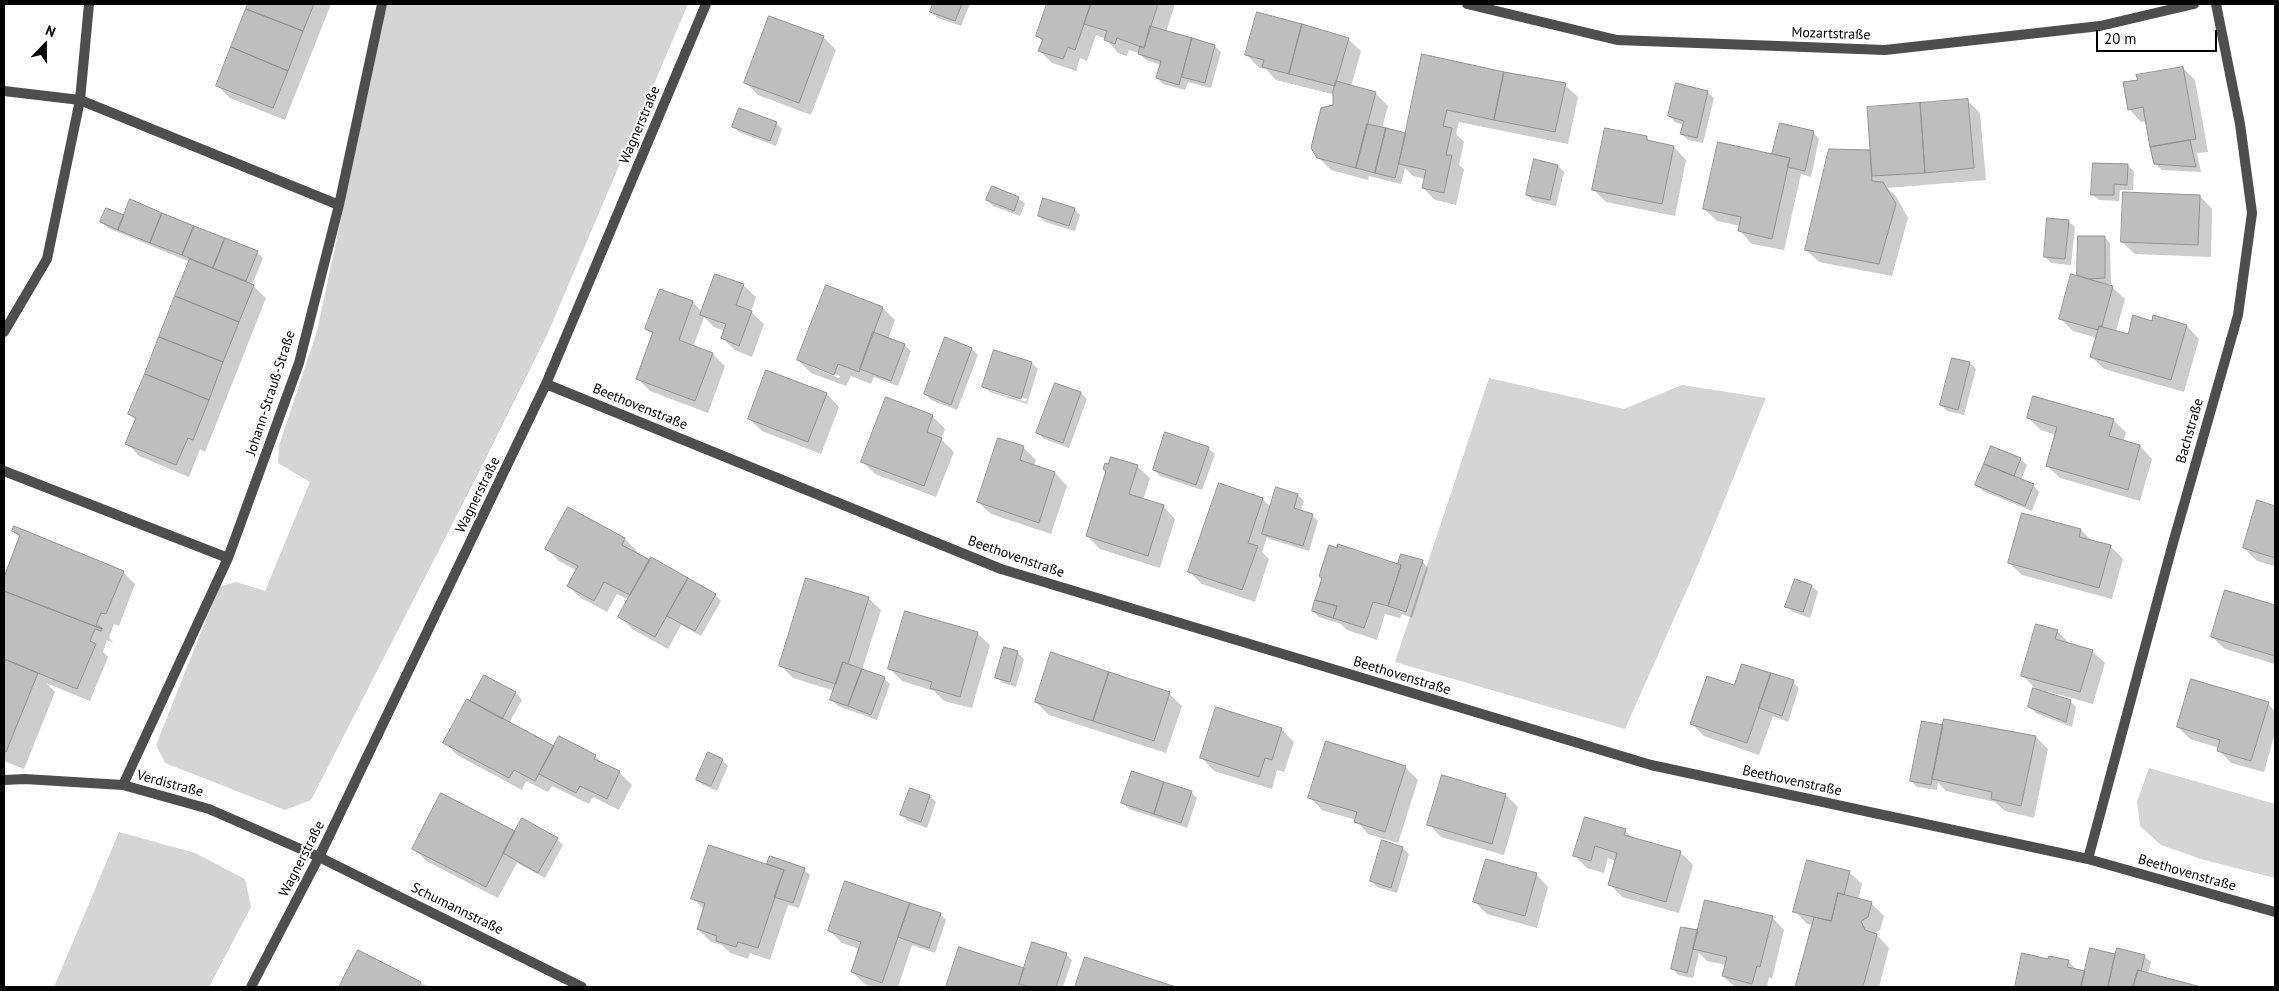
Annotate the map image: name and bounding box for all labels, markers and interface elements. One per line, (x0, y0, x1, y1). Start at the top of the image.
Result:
north arrow (20, 20, 70, 70)
scale bar (2099, 20, 2220, 52)
text: N (43, 21, 58, 41)
street label: Mozartstraße (1791, 24, 1871, 44)
text: 20 m (2104, 29, 2137, 48)
street label: Wagnerstraße (616, 84, 664, 166)
street label: Johann-Strauß-Straße (243, 328, 299, 458)
street label: Beethovenstraße (590, 380, 690, 434)
street label: Bachstraße (2173, 397, 2207, 465)
street label: Wagnerstraße (452, 454, 504, 536)
street label: Beethovenstraße (965, 533, 1067, 581)
street label: Beethovenstraße (1351, 653, 1453, 699)
street label: Beethovenstraße (1741, 762, 1843, 800)
street label: Verdistraße (135, 767, 205, 801)
street label: Wagnerstraße (276, 818, 328, 900)
street label: Beethovenstraße (2136, 851, 2238, 895)
street label: Schumannstraße (408, 879, 506, 939)

